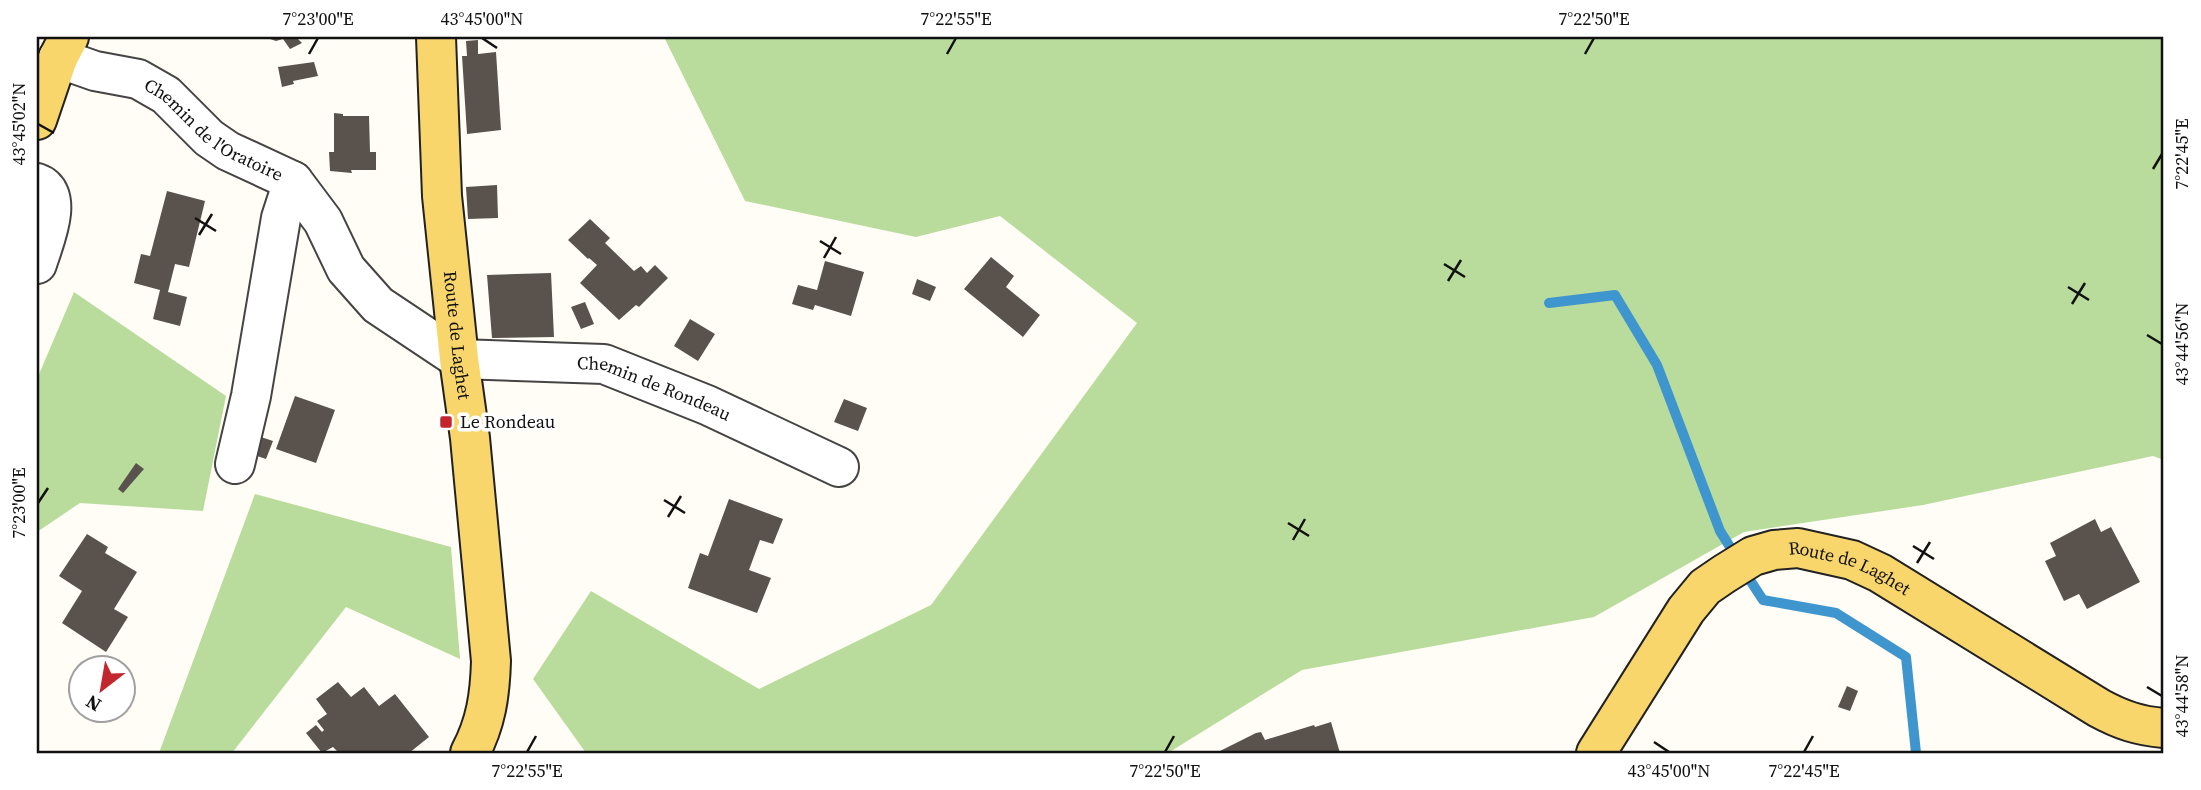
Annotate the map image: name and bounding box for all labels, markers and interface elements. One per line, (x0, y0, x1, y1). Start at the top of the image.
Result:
text: 7°23'00"E (282, 6, 354, 31)
text: 43°45'00"N (441, 6, 523, 31)
text: 7°22'55"E (920, 6, 992, 31)
text: 7°22'50"E (1558, 6, 1630, 31)
street label: Chemin de l'Oratoire (140, 72, 287, 187)
text: 43°45'02"N (6, 83, 31, 165)
text: 7°22'45"E (2169, 118, 2194, 190)
street label: Route de Laghet (438, 269, 478, 401)
text: 43°44'56"N (2169, 303, 2194, 385)
street label: Chemin de Rondeau (577, 350, 735, 427)
place label: Le Rondeau (460, 409, 555, 434)
marker: Le Rondeau (438, 414, 454, 430)
text: 7°23'00"E (6, 467, 31, 539)
street label: Route de Laghet (1787, 535, 1916, 601)
north arrow (66, 654, 136, 724)
text: 43°44'58"N (2169, 655, 2194, 737)
text: N (80, 689, 106, 718)
text: 7°22'55"E (491, 758, 563, 783)
text: 7°22'50"E (1129, 758, 1201, 783)
text: 43°45'00"N (1628, 758, 1710, 783)
text: 7°22'45"E (1768, 758, 1840, 783)

